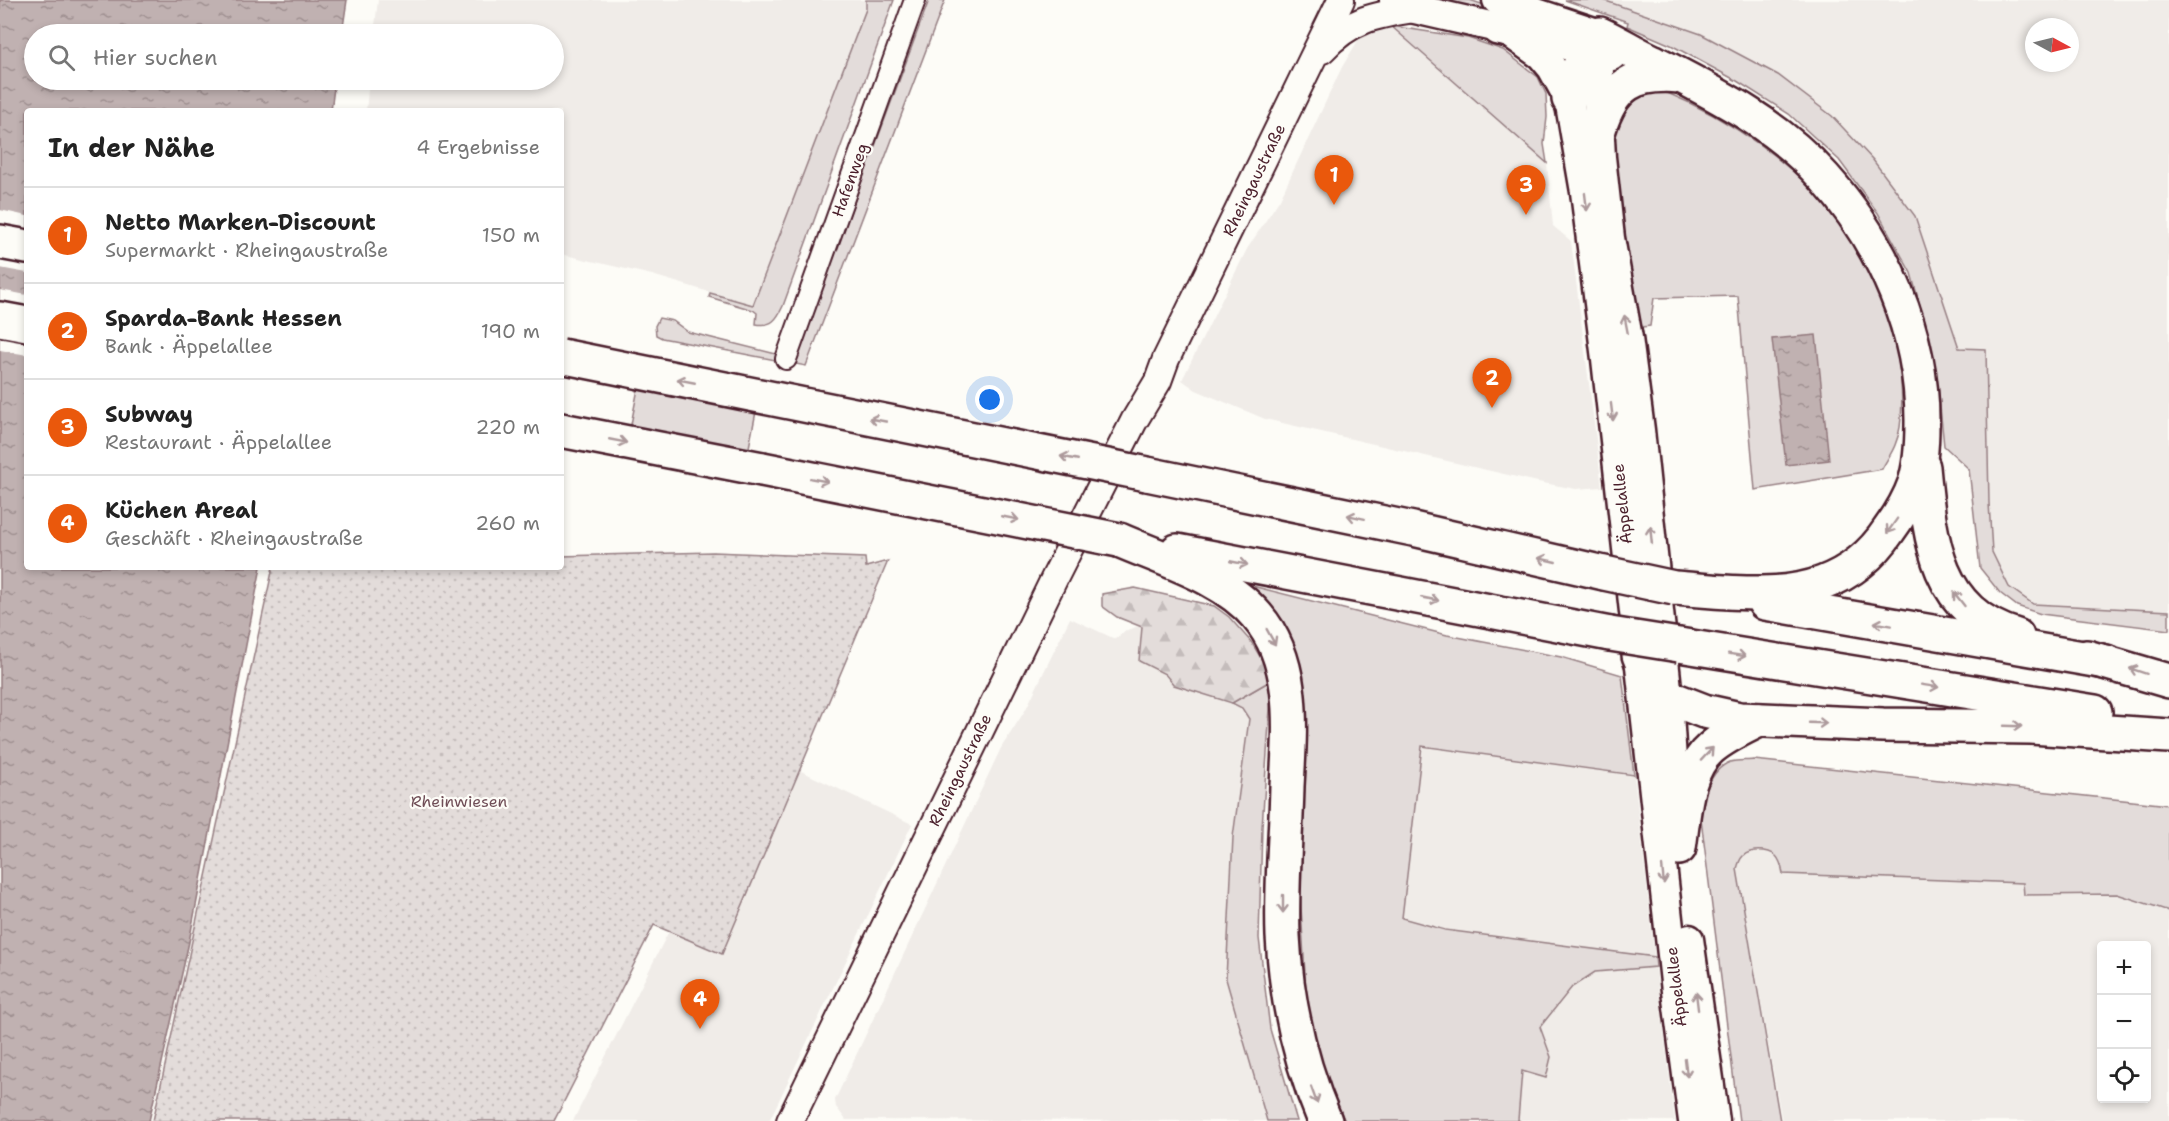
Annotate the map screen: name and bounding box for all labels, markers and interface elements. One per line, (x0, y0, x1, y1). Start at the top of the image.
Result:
north arrow (2025, 18, 2079, 72)
search box (24, 24, 564, 90)
icon: search (45, 41, 78, 74)
text: Hier suchen (93, 43, 218, 72)
street label: Rheingaustraße (1218, 120, 1290, 240)
text: In der Nähe (48, 130, 215, 165)
text: 4 Ergebnisse (416, 134, 540, 160)
street label: Hafenweg (827, 140, 873, 220)
pin: 1 (1314, 156, 1354, 205)
pin: 3 (1506, 166, 1546, 215)
one-way arrow (1581, 191, 1592, 211)
text: Netto Marken-Discount (105, 208, 376, 237)
text: 1 (63, 222, 72, 248)
text: 150 m (482, 222, 540, 248)
text: Supermarkt · Rheingaustraße (105, 237, 388, 263)
text: Sparda-Bank Hessen (105, 304, 342, 333)
one-way arrow (1620, 315, 1631, 335)
text: 2 (61, 318, 75, 344)
text: 190 m (481, 318, 540, 344)
text: Bank · Äppelallee (105, 333, 273, 359)
pin: 2 (1472, 358, 1512, 408)
one-way arrow (677, 375, 697, 386)
your location (975, 385, 1004, 414)
text: Subway (105, 400, 193, 429)
one-way arrow (1607, 402, 1618, 422)
text: 3 (61, 414, 75, 440)
text: 220 m (476, 414, 540, 440)
one-way arrow (868, 414, 888, 425)
text: Restaurant · Äppelallee (105, 429, 332, 455)
one-way arrow (608, 436, 628, 447)
one-way arrow (1059, 452, 1079, 463)
street label: Äppelallee (1607, 463, 1637, 545)
one-way arrow (809, 475, 828, 486)
text: Küchen Areal (105, 496, 258, 525)
text: 4 (61, 510, 75, 536)
text: 260 m (475, 510, 540, 536)
one-way arrow (1347, 511, 1366, 522)
one-way arrow (1000, 513, 1020, 524)
one-way arrow (1886, 518, 1898, 534)
text: Geschäft · Rheingaustraße (105, 525, 363, 551)
one-way arrow (1645, 526, 1656, 546)
one-way arrow (1538, 553, 1557, 565)
one-way arrow (1228, 557, 1248, 568)
one-way arrow (1953, 591, 1966, 607)
one-way arrow (1420, 594, 1440, 605)
one-way arrow (1874, 618, 1893, 629)
one-way arrow (1265, 628, 1277, 645)
one-way arrow (1727, 649, 1747, 660)
one-way arrow (2129, 665, 2148, 676)
one-way arrow (1919, 680, 1939, 691)
street label: Rheingaustraße (924, 710, 996, 830)
one-way arrow (1807, 717, 1827, 728)
one-way arrow (2002, 721, 2022, 732)
one-way arrow (1700, 746, 1714, 761)
park label: Rheinwiesen (411, 791, 508, 812)
one-way arrow (1658, 864, 1669, 884)
one-way arrow (1277, 894, 1289, 914)
map controls (2097, 941, 2151, 1103)
button: + (2097, 941, 2151, 995)
street label: Äppelallee (1661, 946, 1691, 1028)
pin: 4 (680, 980, 720, 1029)
one-way arrow (1692, 991, 1703, 1011)
button: − (2097, 995, 2151, 1049)
button: locate (2097, 1049, 2151, 1103)
one-way arrow (1680, 1058, 1691, 1078)
one-way arrow (1310, 1086, 1321, 1104)

